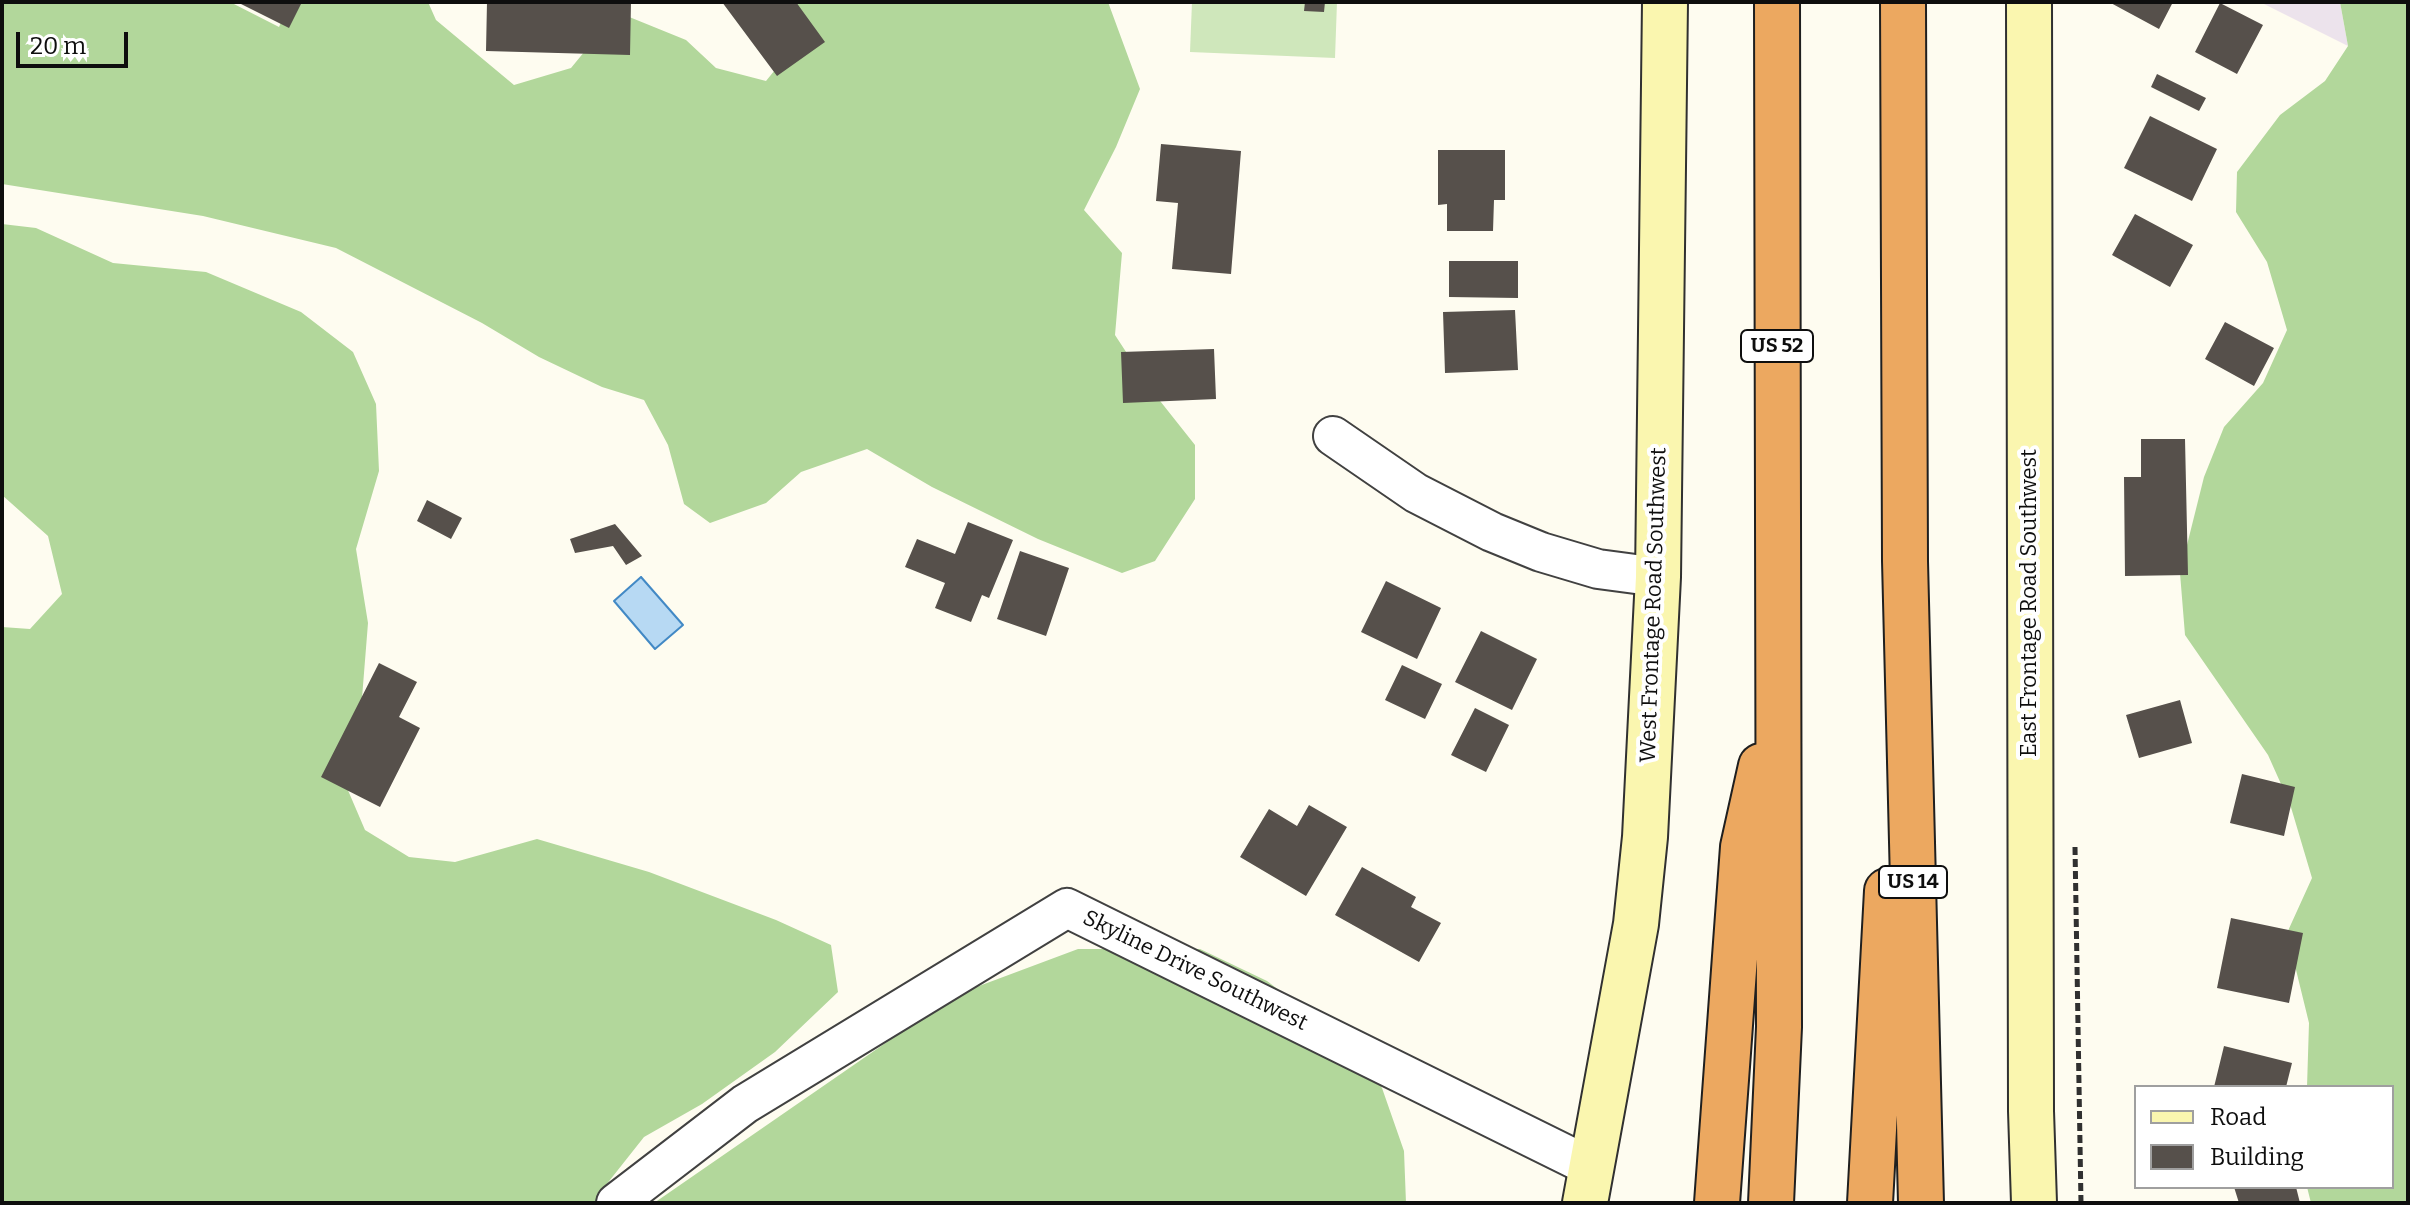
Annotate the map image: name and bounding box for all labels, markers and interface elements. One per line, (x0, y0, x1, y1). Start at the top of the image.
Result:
scale bar (20, 16, 132, 66)
text: 20 m (30, 32, 86, 60)
road number: US 52 (1741, 330, 1813, 362)
street label: West Frontage Road Southwest (1635, 447, 1673, 763)
street label: East Frontage Road Southwest (2017, 449, 2043, 757)
road number: US 14 (1879, 866, 1947, 898)
street label: Skyline Drive Southwest (1078, 905, 1312, 1037)
legend (2134, 1085, 2394, 1189)
text: Road (2210, 1103, 2266, 1131)
text: Building (2210, 1143, 2304, 1171)

